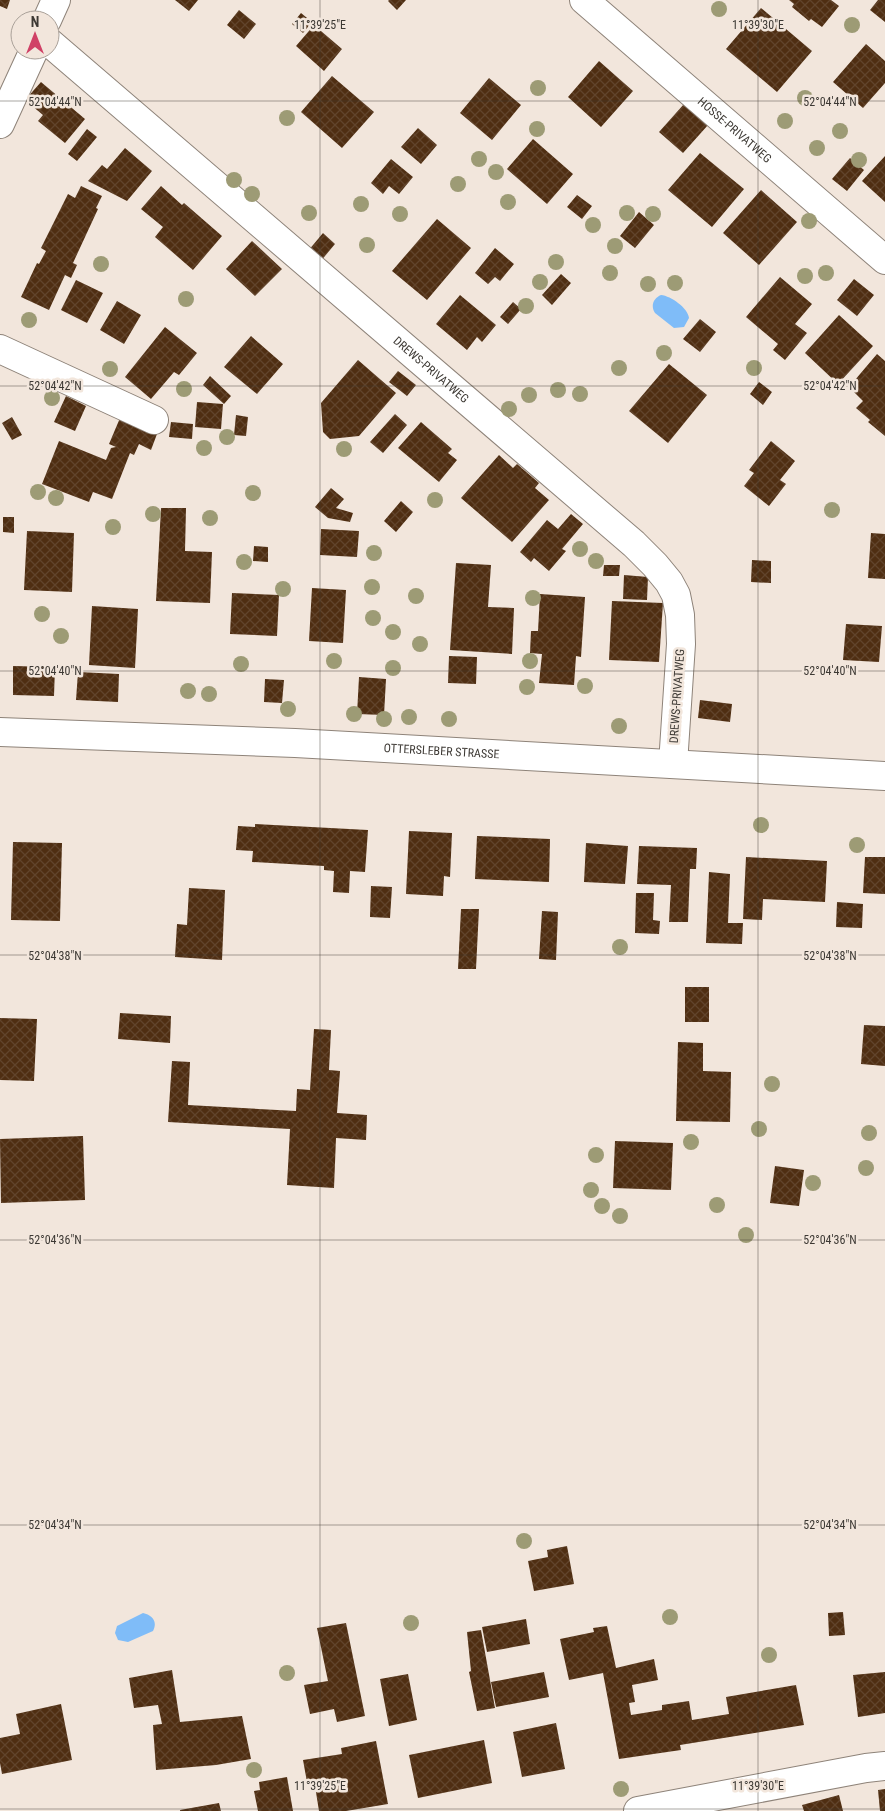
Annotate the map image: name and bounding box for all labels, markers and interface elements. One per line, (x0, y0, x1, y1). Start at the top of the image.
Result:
north arrow (10, 10, 60, 60)
text: N (31, 14, 39, 30)
text: 11°39'25"E (294, 18, 346, 32)
text: 11°39'30"E (732, 18, 784, 32)
street label: HOSSE-PRIVATWEG (695, 94, 774, 166)
text: 52°04'44"N (28, 95, 82, 109)
text: 52°04'44"N (803, 95, 857, 109)
street label: DREWS-PRIVATWEG (391, 334, 471, 406)
text: 52°04'42"N (28, 379, 82, 393)
text: 52°04'42"N (803, 379, 857, 393)
street label: DREWS-PRIVATWEG (667, 648, 687, 744)
text: 52°04'40"N (28, 664, 82, 678)
text: 52°04'40"N (803, 664, 857, 678)
street label: OTTERSLEBER STRASSE (383, 741, 500, 761)
text: 52°04'38"N (28, 949, 82, 963)
text: 52°04'38"N (803, 949, 857, 963)
text: 52°04'36"N (28, 1233, 82, 1247)
text: 52°04'36"N (803, 1233, 857, 1247)
text: 52°04'34"N (28, 1518, 82, 1532)
text: 52°04'34"N (803, 1518, 857, 1532)
text: 11°39'25"E (294, 1779, 346, 1793)
text: 11°39'30"E (732, 1779, 784, 1793)

